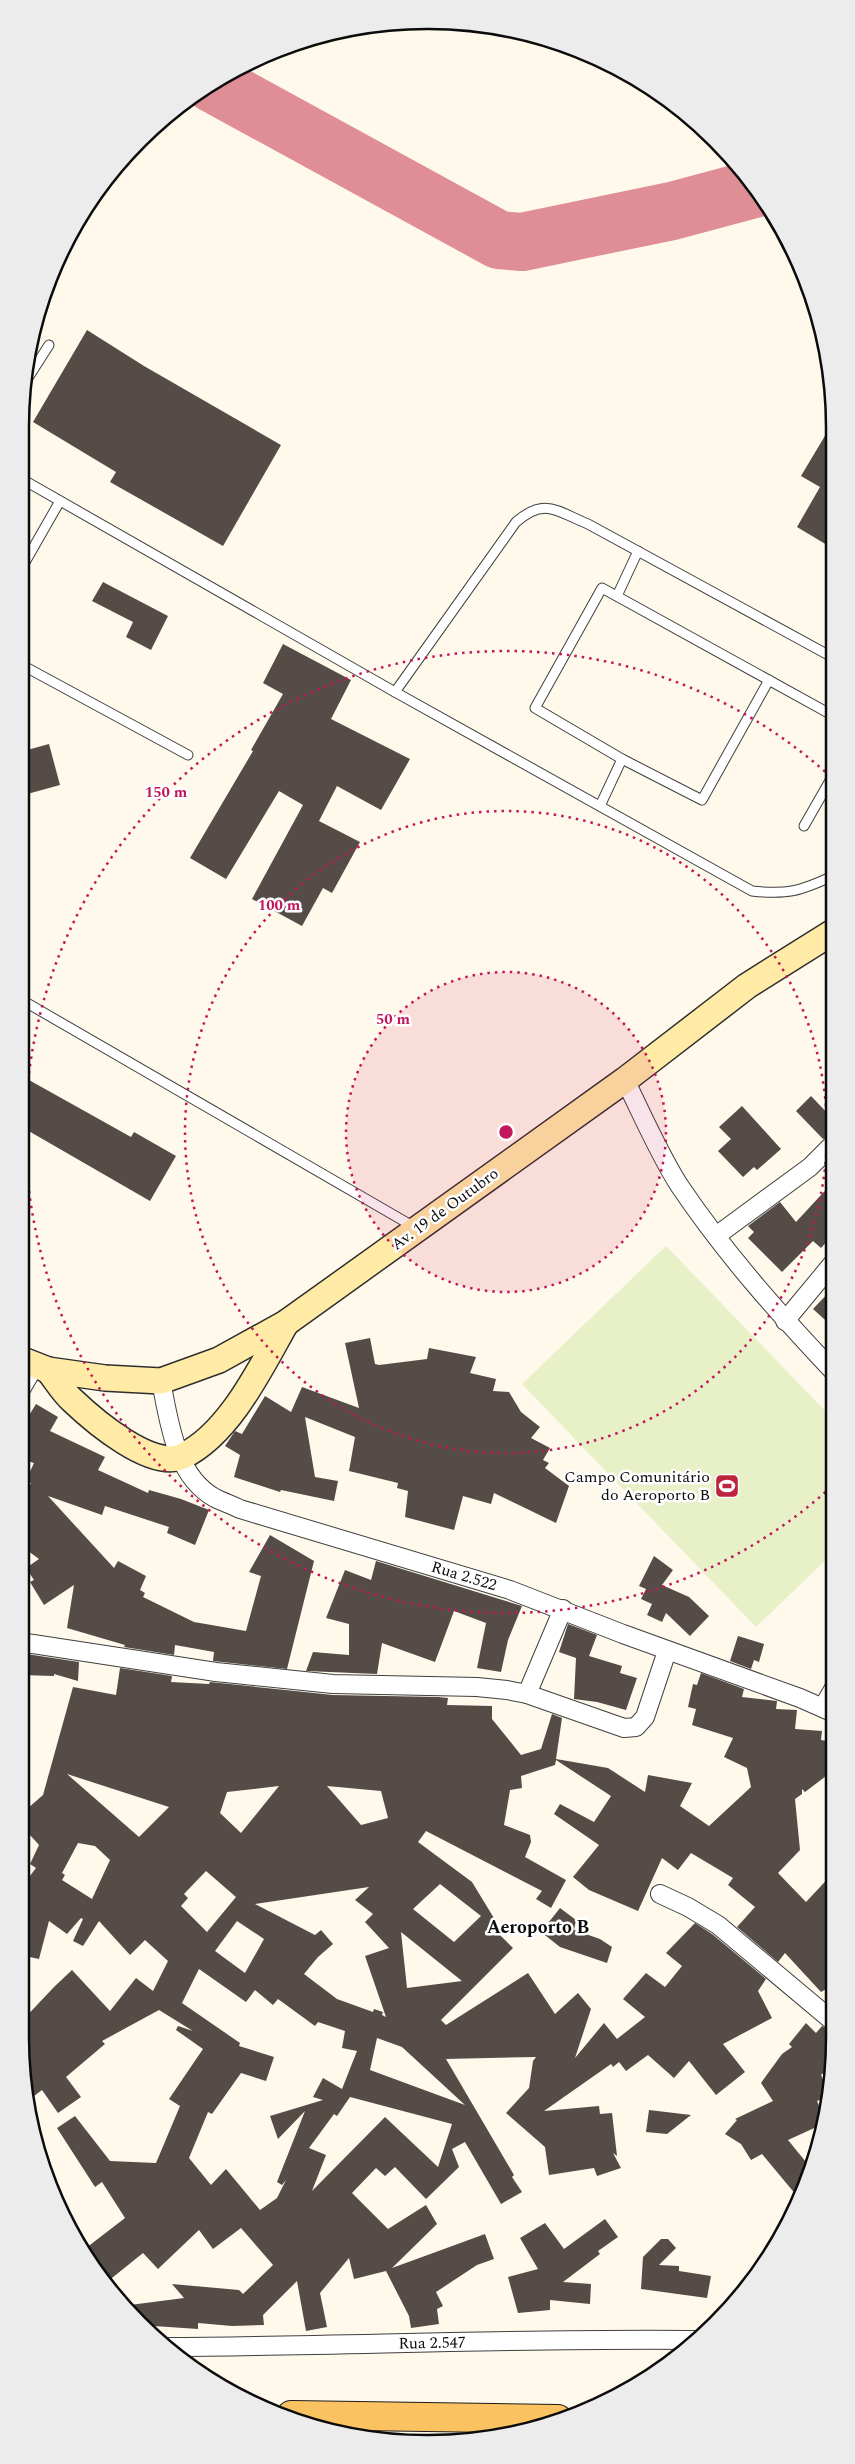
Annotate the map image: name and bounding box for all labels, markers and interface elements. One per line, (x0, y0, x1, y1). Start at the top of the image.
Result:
text: 150 m (145, 781, 188, 804)
text: 100 m (258, 894, 301, 917)
text: 50 m (376, 1008, 411, 1031)
centre of rings (497, 1123, 515, 1141)
street label: Av. 19 de Outubro (386, 1162, 504, 1256)
place label: Campo Comunitário do Aeroporto B (564, 1465, 710, 1507)
sports icon: Campo Comunitário do Aeroporto B (714, 1473, 740, 1499)
street label: Rua 2.522 (428, 1555, 500, 1597)
district label: Aeroporto B (487, 1914, 589, 1941)
street label: Rua 2.547 (398, 2330, 466, 2356)

